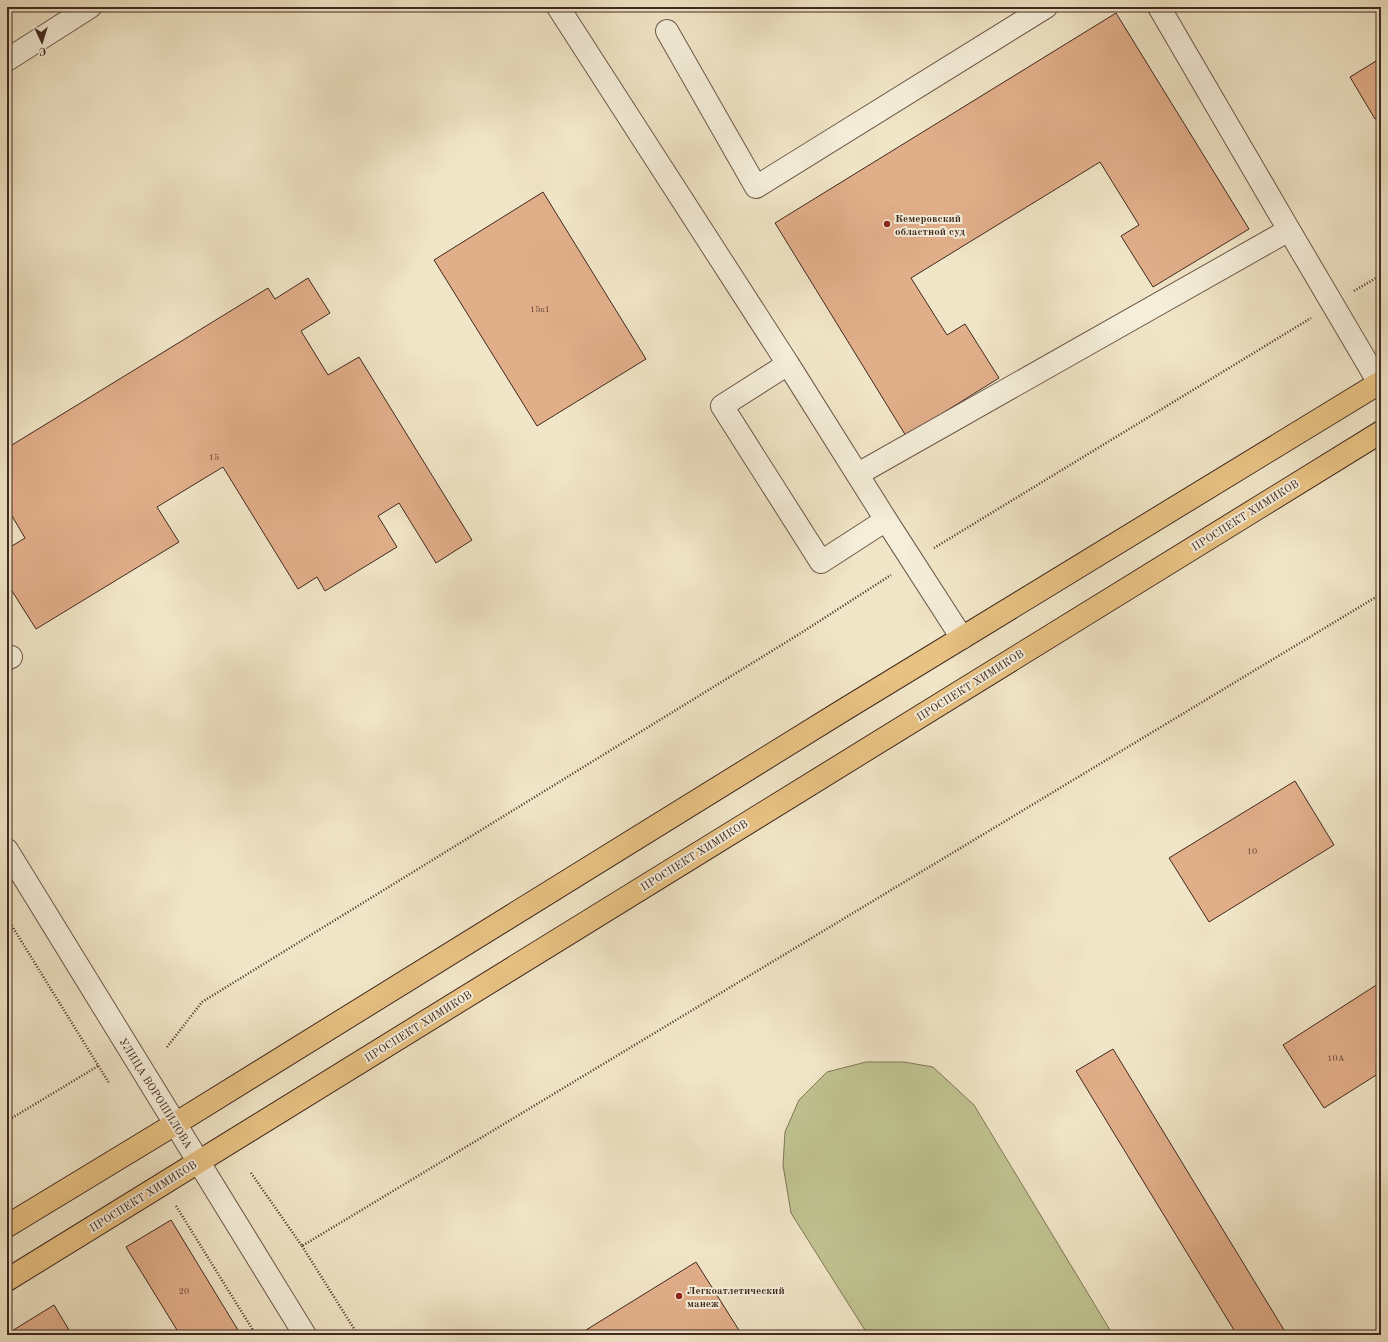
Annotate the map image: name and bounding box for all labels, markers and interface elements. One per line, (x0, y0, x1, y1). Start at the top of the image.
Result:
north arrow (22, 22, 62, 62)
text: С (39, 45, 47, 56)
place label: Кемеровский областной суд (895, 214, 966, 238)
marker: Кемеровский областной суд (882, 219, 892, 229)
house number: 15к1 (530, 305, 550, 314)
house number: 15 (209, 453, 219, 462)
street label: ПРОСПЕКТ ХИМИКОВ (1190, 479, 1301, 554)
street label: ПРОСПЕКТ ХИМИКОВ (915, 649, 1026, 724)
street label: ПРОСПЕКТ ХИМИКОВ (639, 819, 750, 894)
house number: 10 (1247, 847, 1257, 856)
street label: ПРОСПЕКТ ХИМИКОВ (363, 990, 474, 1065)
street label: УЛИЦА ВОРОШИЛОВА (116, 1037, 194, 1151)
house number: 10А (1327, 1054, 1345, 1063)
street label: ПРОСПЕКТ ХИМИКОВ (88, 1160, 199, 1235)
place label: Легкоатлетический манеж (687, 1286, 785, 1310)
house number: 20 (179, 1287, 189, 1296)
marker: Легкоатлетический манеж (674, 1291, 684, 1301)

